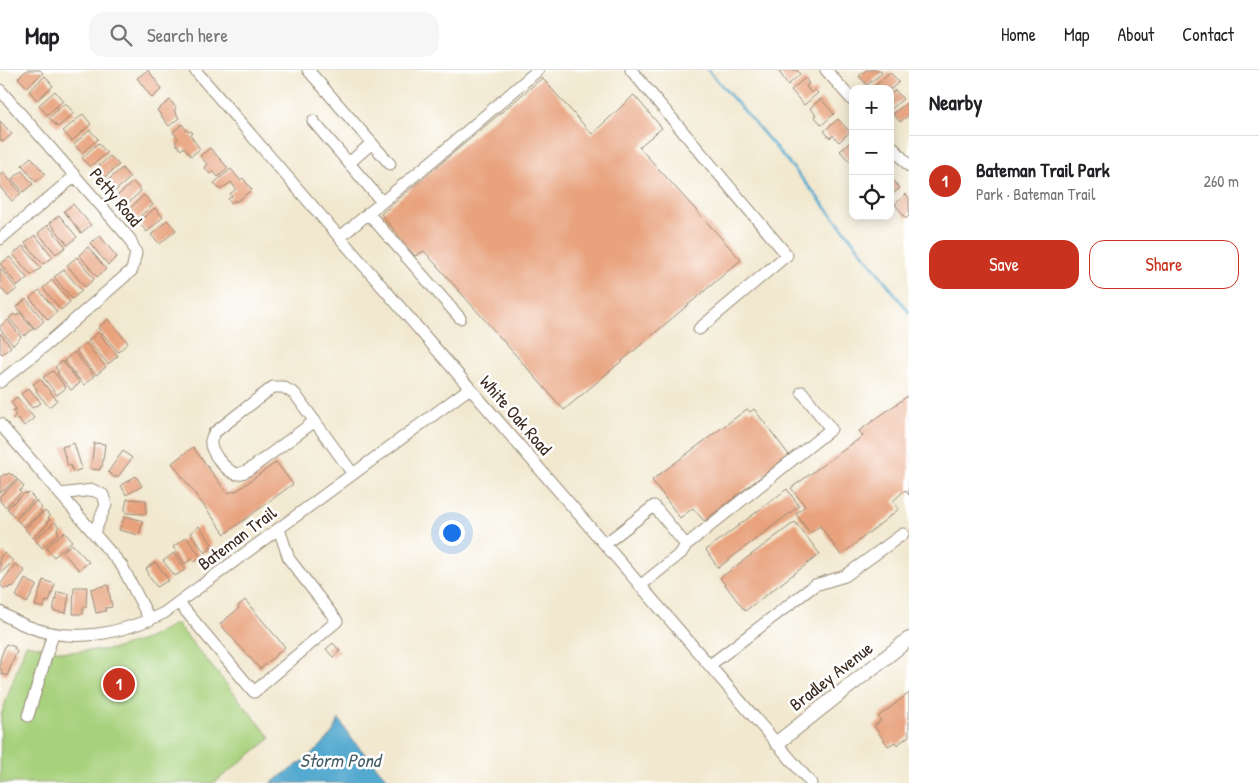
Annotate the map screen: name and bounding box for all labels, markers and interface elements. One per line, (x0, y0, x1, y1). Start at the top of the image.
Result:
search box (89, 12, 439, 57)
text: Map (25, 19, 59, 51)
icon: search (107, 21, 135, 49)
text: Search here (147, 22, 228, 48)
text: Home (1001, 22, 1036, 47)
text: Map (1064, 22, 1089, 47)
text: About (1117, 22, 1154, 47)
text: Contact (1182, 22, 1234, 47)
map controls (849, 85, 894, 220)
button: + (849, 85, 894, 130)
text: Nearby (929, 88, 982, 117)
button: − (849, 130, 894, 175)
text: Bateman Trail Park (976, 157, 1110, 183)
street label: Petty Road (84, 162, 148, 232)
text: 1 (942, 170, 948, 192)
text: 260 m (1203, 170, 1239, 192)
button: locate (849, 175, 894, 220)
text: Park · Bateman Trail (976, 183, 1095, 205)
button: Save (929, 240, 1079, 289)
button: Share (1089, 240, 1239, 289)
street label: White Oak Road (474, 370, 558, 460)
street label: Bateman Trail (193, 500, 282, 576)
your location (439, 520, 465, 546)
street label: Bradley Avenue (784, 636, 878, 716)
pin: 1 (103, 665, 135, 703)
water label: Storm Pond (300, 747, 383, 773)

